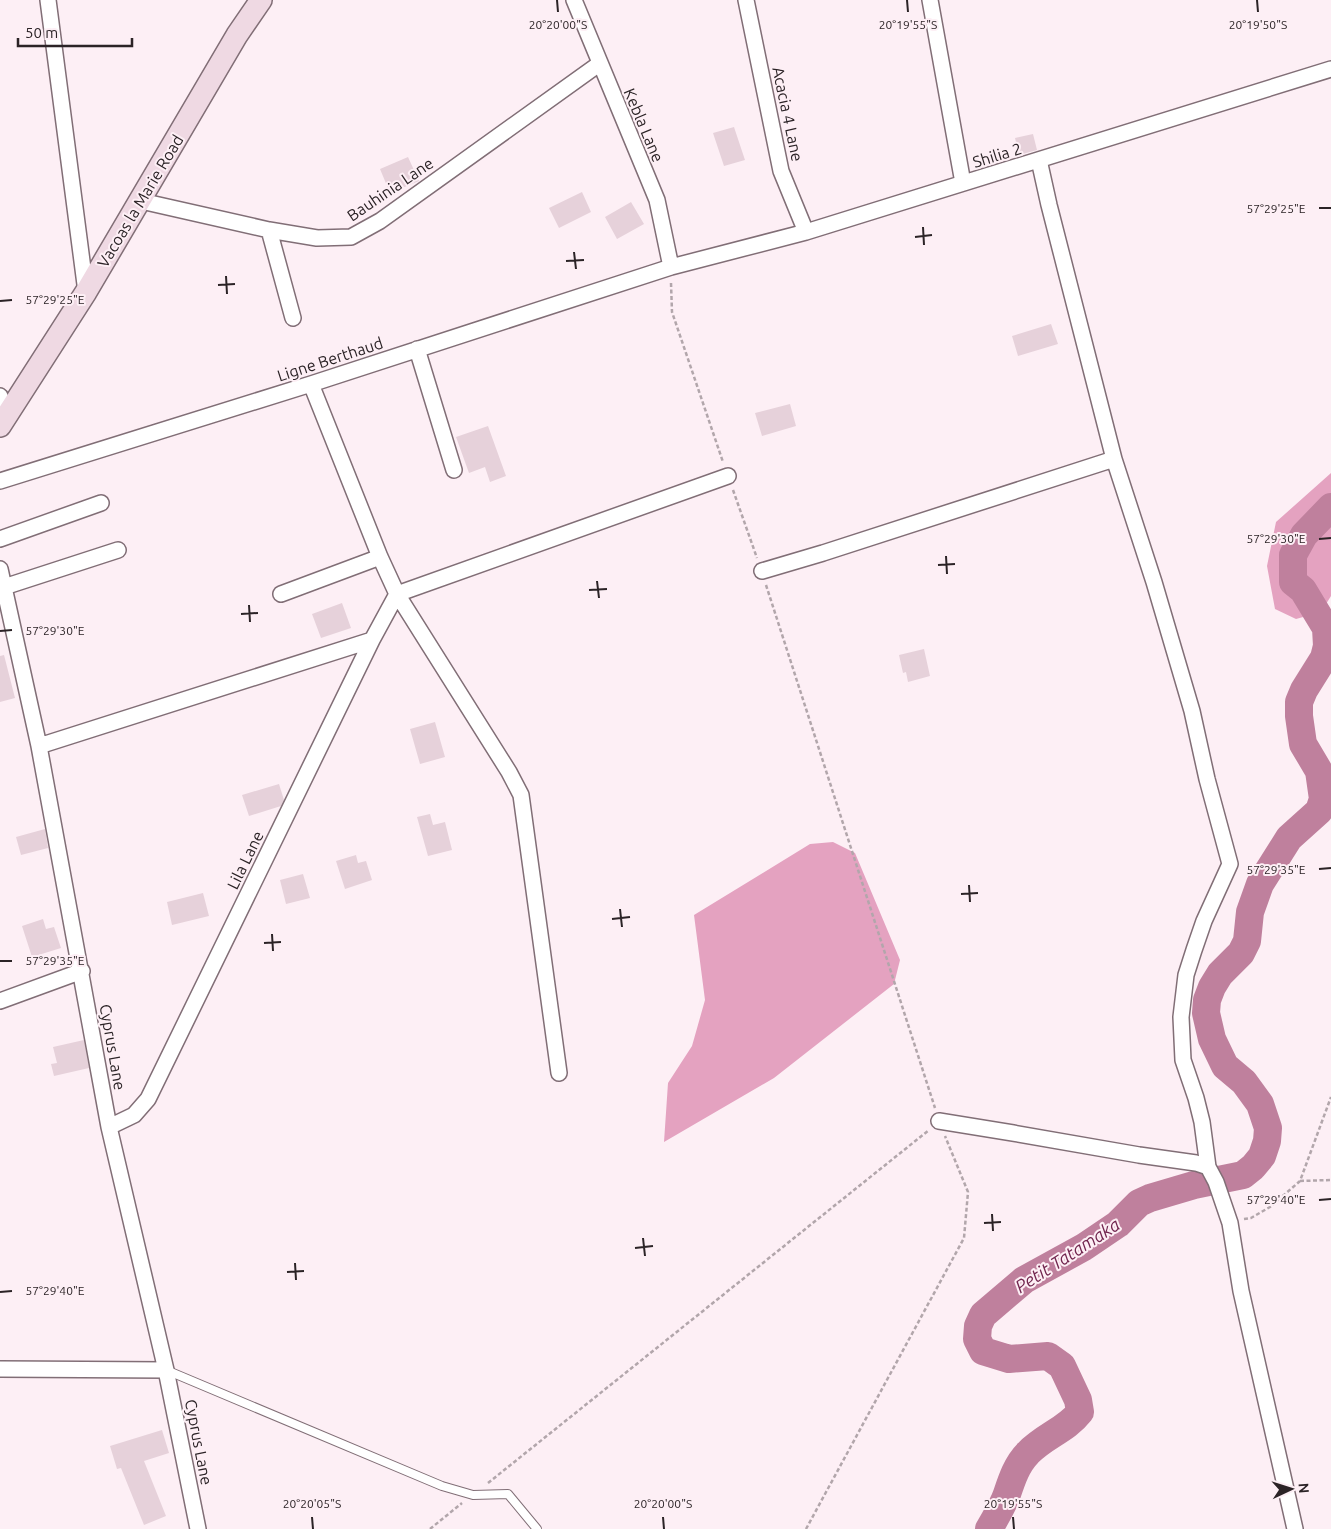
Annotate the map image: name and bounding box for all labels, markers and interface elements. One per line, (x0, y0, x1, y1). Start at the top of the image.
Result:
scale bar (18, 15, 131, 47)
text: 20°20'00"S (529, 18, 587, 31)
text: 20°19'55"S (879, 18, 937, 31)
text: 20°19'50"S (1229, 18, 1287, 31)
text: 50 m (25, 24, 58, 41)
street label: Acacia 4 Lane (769, 65, 807, 163)
street label: Kebla Lane (620, 85, 668, 165)
street label: Vacoas la Marie Road (93, 132, 187, 270)
street label: Shilia 2 (970, 139, 1024, 171)
street label: Bauhinia Lane (344, 154, 436, 224)
text: 57°29'25"E (1247, 202, 1306, 215)
text: 57°29'25"E (26, 293, 85, 306)
street label: Ligne Berthaud (275, 333, 385, 385)
text: 57°29'30"E (1247, 532, 1306, 545)
text: 57°29'30"E (26, 624, 85, 637)
street label: Lila Lane (223, 828, 267, 892)
text: 57°29'35"E (1247, 863, 1306, 876)
text: 57°29'35"E (26, 954, 85, 967)
street label: Cyprus Lane (97, 1003, 129, 1091)
text: 57°29'40"E (1247, 1193, 1306, 1206)
water label: Petit Tatamaka (1011, 1214, 1123, 1296)
text: 57°29'40"E (26, 1284, 85, 1297)
street label: Cyprus Lane (182, 1398, 216, 1486)
north arrow (1266, 1464, 1316, 1514)
text: N (1296, 1482, 1312, 1494)
text: 20°20'05"S (283, 1497, 341, 1510)
text: 20°20'00"S (634, 1497, 692, 1510)
text: 20°19'55"S (984, 1497, 1042, 1510)

